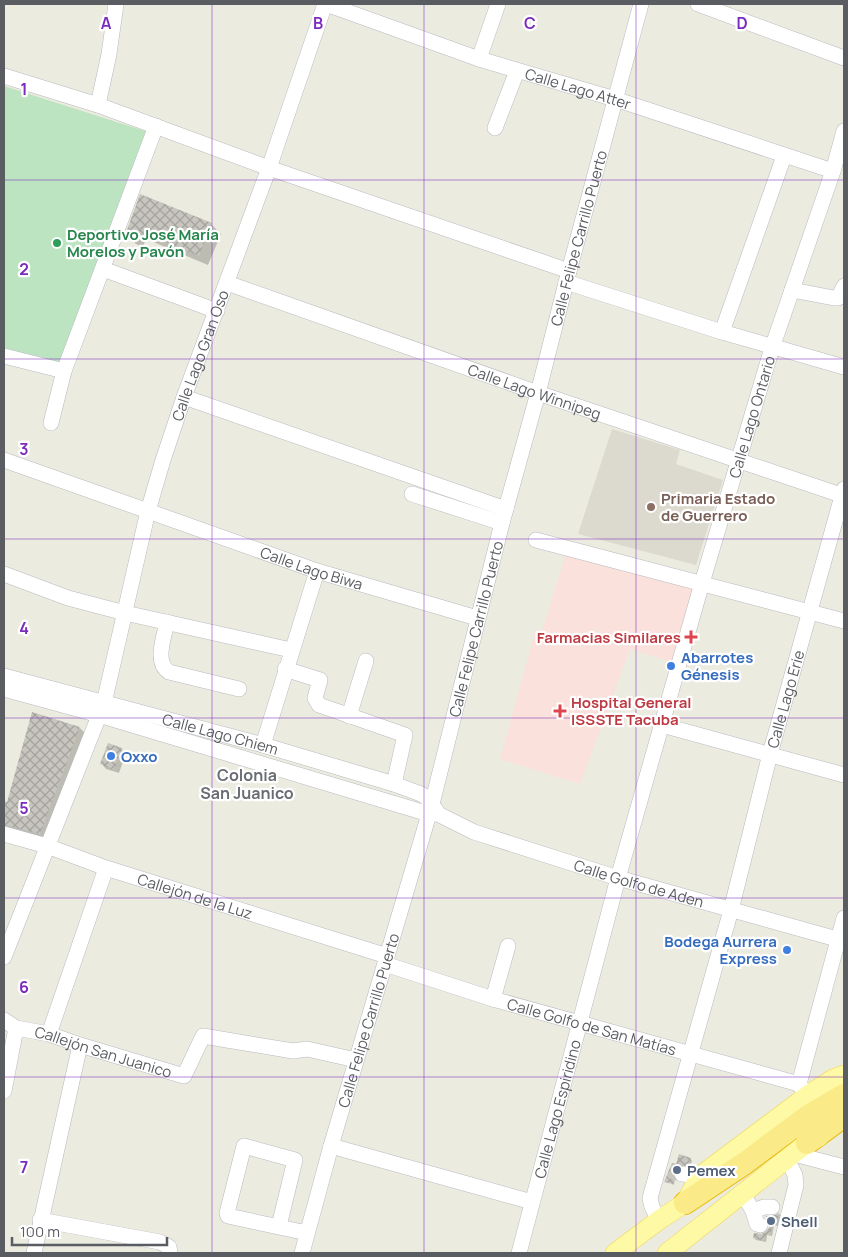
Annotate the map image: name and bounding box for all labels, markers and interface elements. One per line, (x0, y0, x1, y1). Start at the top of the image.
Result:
text: A (101, 12, 112, 34)
text: B (313, 12, 323, 34)
text: C (524, 12, 536, 34)
text: D (736, 12, 748, 34)
street label: Calle Lago Atter (523, 63, 634, 114)
text: 1 (20, 78, 28, 100)
street label: Calle Felipe Carrillo Puerto (545, 148, 612, 328)
place label: Deportivo José María Morelos y Pavón (67, 224, 219, 262)
marker: Deportivo José María Morelos y Pavón (51, 237, 63, 249)
text: 2 (19, 258, 29, 280)
street label: Calle Lago Gran Oso (166, 287, 233, 424)
street label: Calle Lago Ontario (723, 353, 780, 480)
street label: Calle Lago Winnipeg (465, 358, 604, 424)
text: 3 (19, 438, 29, 460)
place label: Primaria Estado de Guerrero (661, 488, 775, 526)
marker: Primaria Estado de Guerrero (645, 501, 657, 513)
street label: Calle Felipe Carrillo Puerto (444, 538, 508, 719)
street label: Calle Lago Biwa (257, 541, 365, 594)
text: 4 (19, 617, 29, 639)
place label: Farmacias Similares (537, 627, 681, 648)
marker: Farmacias Similares (685, 631, 697, 643)
place label: Abarrotes Génesis (681, 647, 753, 685)
street label: Calle Lago Erie (762, 647, 809, 751)
marker: Abarrotes Génesis (665, 660, 677, 672)
place label: Hospital General ISSSTE Tacuba (571, 692, 692, 730)
marker: Hospital General ISSSTE Tacuba (553, 704, 567, 718)
street label: Calle Lago Chiem (160, 708, 281, 759)
place label: Oxxo (121, 746, 158, 767)
marker: Oxxo (105, 750, 117, 762)
district label: Colonia San Juanico (200, 764, 294, 804)
text: 5 (19, 797, 29, 819)
street label: Calle Golfo de Aden (571, 854, 706, 912)
street label: Callejón de la Luz (135, 868, 255, 924)
street label: Calle Felipe Carrillo Puerto (332, 930, 404, 1110)
place label: Bodega Aurrera Express (664, 931, 777, 969)
marker: Bodega Aurrera Express (781, 944, 793, 956)
text: 6 (19, 976, 29, 998)
street label: Calle Golfo de San Matías (505, 993, 679, 1060)
street label: Callejón San Juanico (33, 1021, 175, 1082)
street label: Calle Lago Espiridino (529, 1037, 585, 1181)
text: 7 (20, 1156, 28, 1178)
place label: Pemex (687, 1160, 736, 1181)
marker: Pemex (671, 1164, 683, 1176)
place label: Shell (781, 1211, 818, 1232)
scale bar (12, 1214, 168, 1246)
marker: Shell (765, 1215, 777, 1227)
text: 100 m (20, 1221, 60, 1242)

